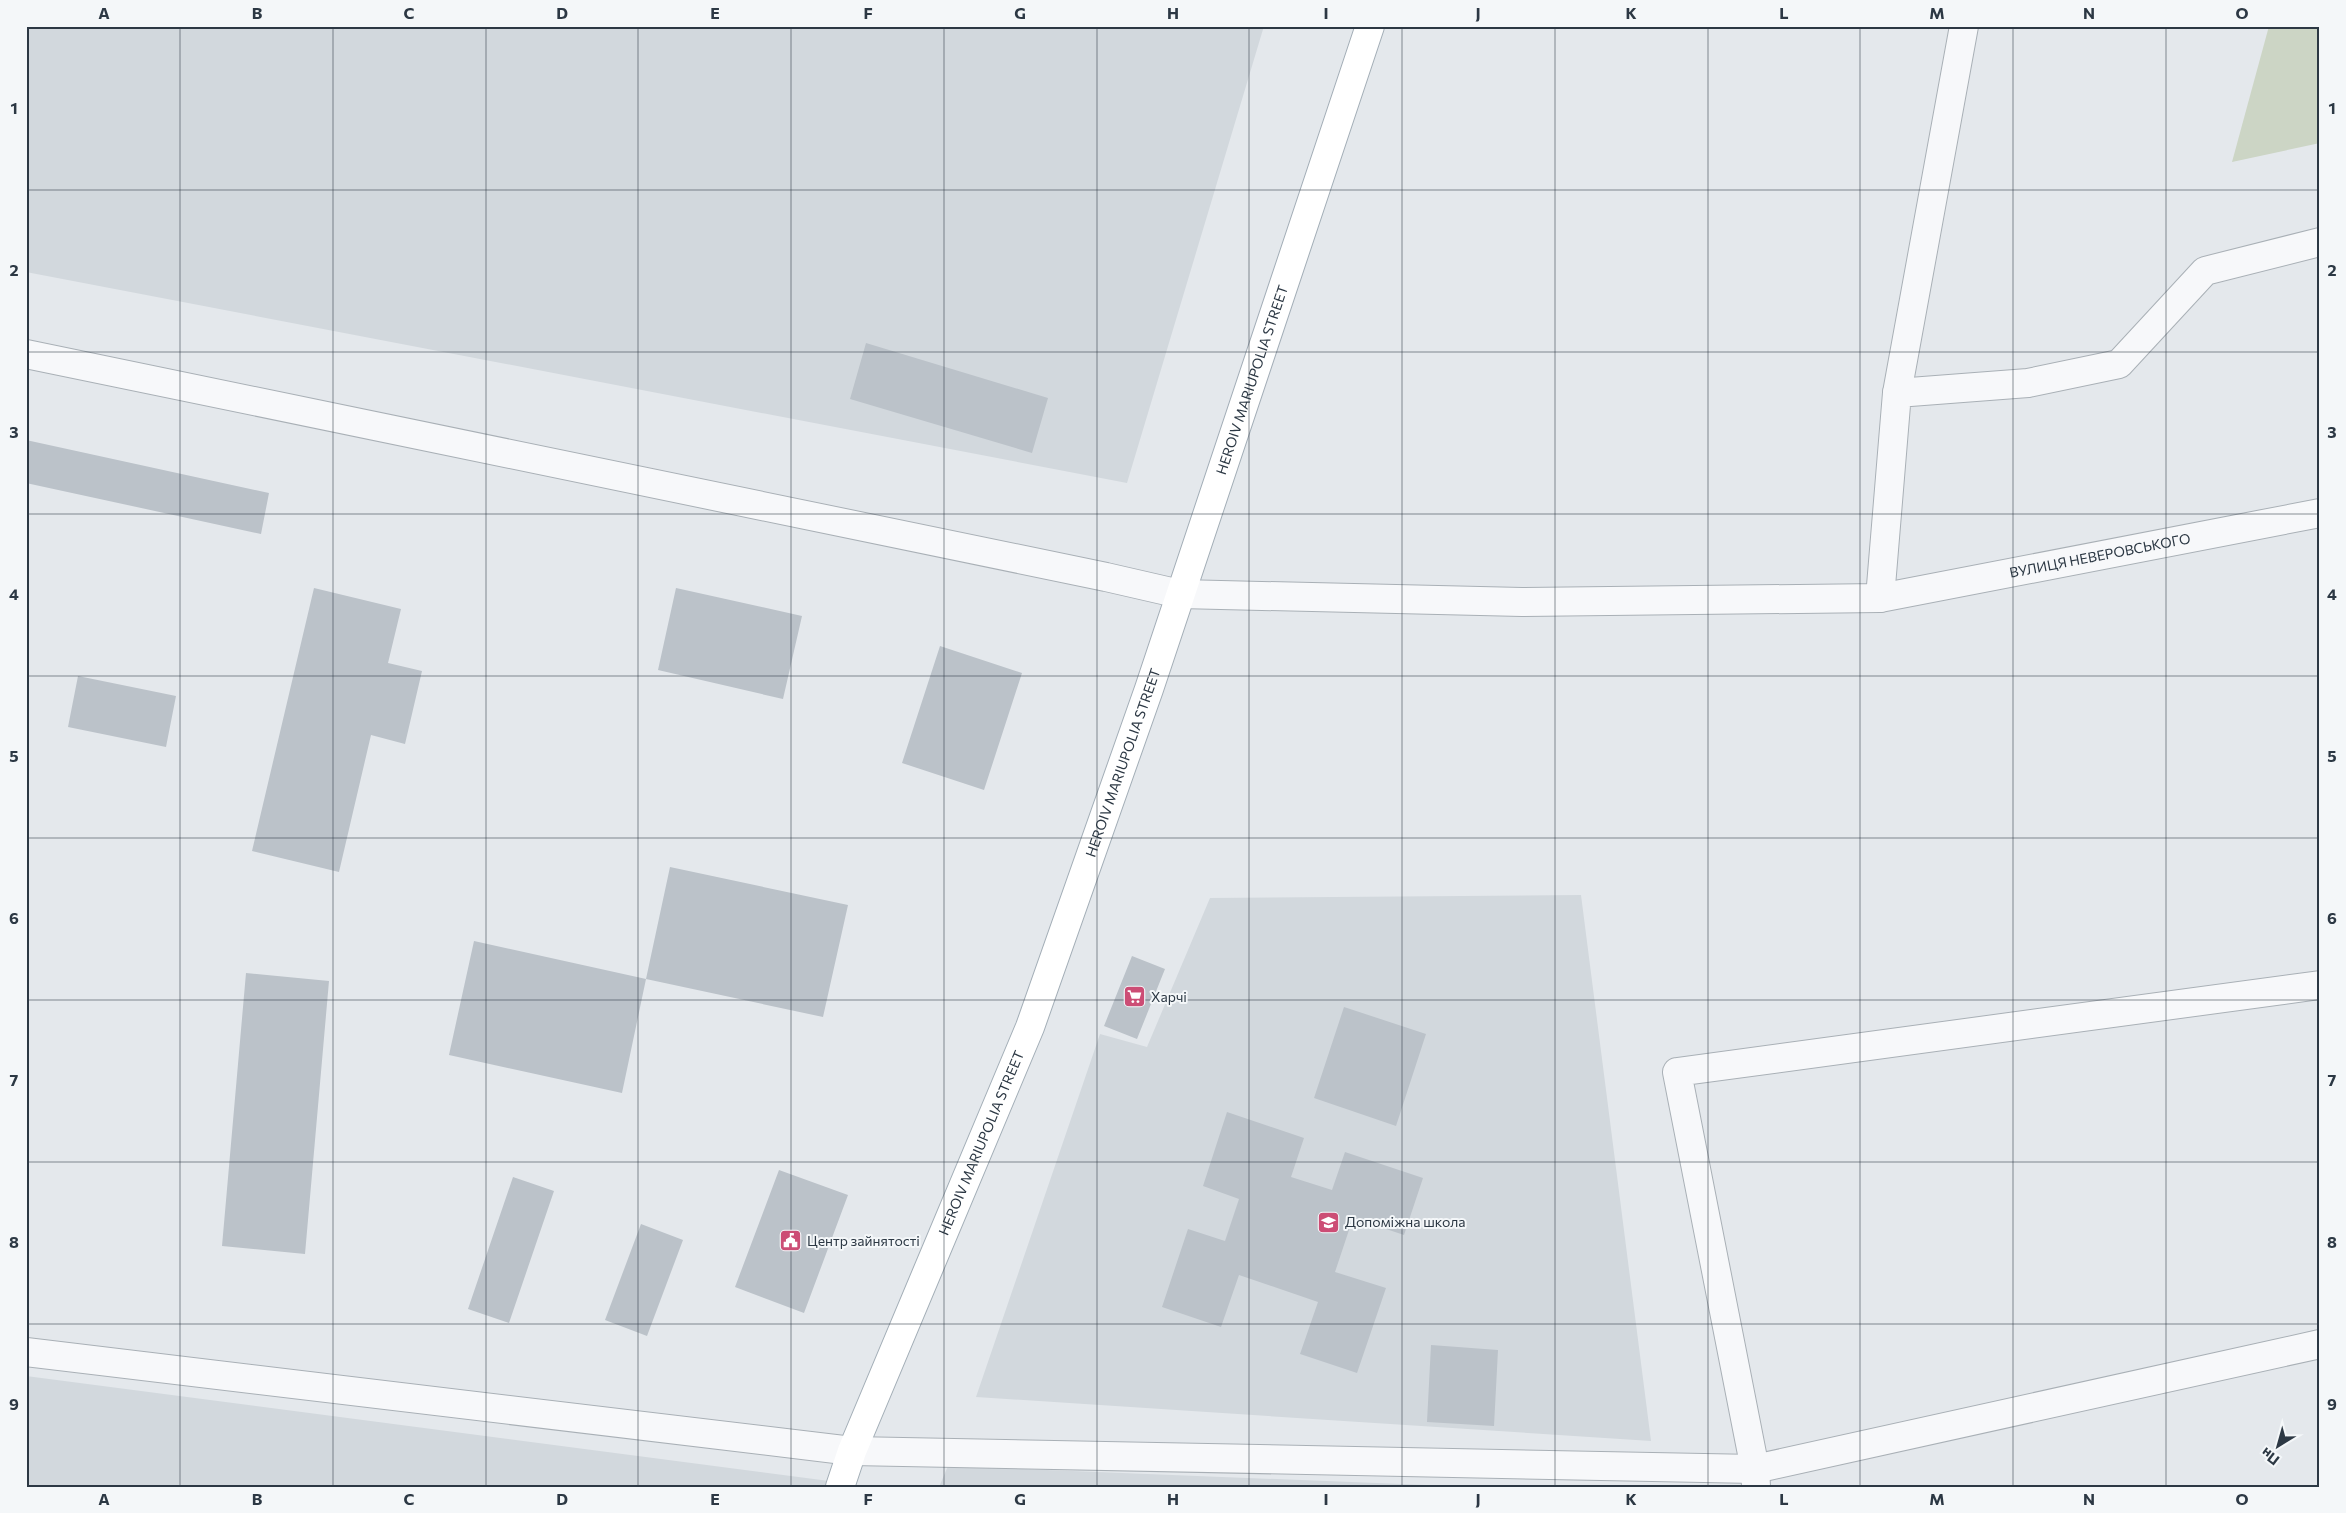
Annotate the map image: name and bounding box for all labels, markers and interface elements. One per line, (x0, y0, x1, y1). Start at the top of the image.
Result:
text: A (98, 3, 110, 22)
text: B (252, 3, 263, 22)
text: C (404, 3, 415, 22)
text: D (556, 3, 568, 22)
text: E (710, 3, 720, 22)
text: F (863, 3, 873, 22)
text: G (1014, 3, 1026, 22)
text: H (1167, 3, 1179, 22)
text: I (1323, 3, 1329, 22)
text: J (1475, 3, 1481, 22)
text: K (1625, 3, 1637, 22)
text: L (1779, 3, 1789, 22)
text: M (1929, 3, 1945, 22)
text: N (2083, 3, 2095, 22)
text: O (2235, 3, 2249, 22)
text: 1 (10, 98, 18, 117)
text: 1 (2328, 98, 2336, 117)
text: 2 (9, 260, 19, 279)
text: 2 (2327, 260, 2337, 279)
street label: HEROIV MARIUPOLIA STREET (1212, 283, 1291, 477)
text: 3 (9, 422, 19, 441)
text: 3 (2327, 422, 2337, 441)
street label: ВУЛИЦЯ НЕВЕРОВСЬКОГО (2008, 529, 2192, 581)
text: 4 (9, 584, 19, 603)
text: 4 (2327, 584, 2337, 603)
street label: HEROIV MARIUPOLIA STREET (1082, 666, 1163, 859)
text: 5 (9, 746, 19, 765)
text: 5 (2327, 746, 2337, 765)
text: 6 (9, 908, 19, 927)
text: 6 (2327, 908, 2337, 927)
supermarket icon: Харчі (1123, 985, 1147, 1009)
place label: Харчі (1151, 988, 1187, 1005)
street label: HEROIV MARIUPOLIA STREET (935, 1048, 1027, 1238)
text: 7 (10, 1070, 19, 1089)
text: 7 (2328, 1070, 2337, 1089)
school or university icon: Допомiжна школа (1317, 1210, 1341, 1234)
place label: Допомiжна школа (1345, 1213, 1466, 1230)
public building icon: Центр зайнятості (779, 1229, 803, 1253)
text: 8 (9, 1232, 19, 1251)
place label: Центр зайнятості (807, 1232, 920, 1249)
text: 8 (2327, 1232, 2337, 1251)
text: 9 (9, 1394, 19, 1413)
text: 9 (2327, 1394, 2337, 1413)
north arrow (2254, 1420, 2304, 1470)
text: Пн (2257, 1444, 2282, 1469)
text: A (98, 1489, 110, 1508)
text: B (252, 1489, 263, 1508)
text: C (404, 1489, 415, 1508)
text: D (556, 1489, 568, 1508)
text: E (710, 1489, 720, 1508)
text: F (863, 1489, 873, 1508)
text: G (1014, 1489, 1026, 1508)
text: H (1167, 1489, 1179, 1508)
text: I (1323, 1489, 1329, 1508)
text: J (1475, 1489, 1481, 1508)
text: K (1625, 1489, 1637, 1508)
text: L (1779, 1489, 1789, 1508)
text: M (1929, 1489, 1945, 1508)
text: N (2083, 1489, 2095, 1508)
text: O (2235, 1489, 2249, 1508)

